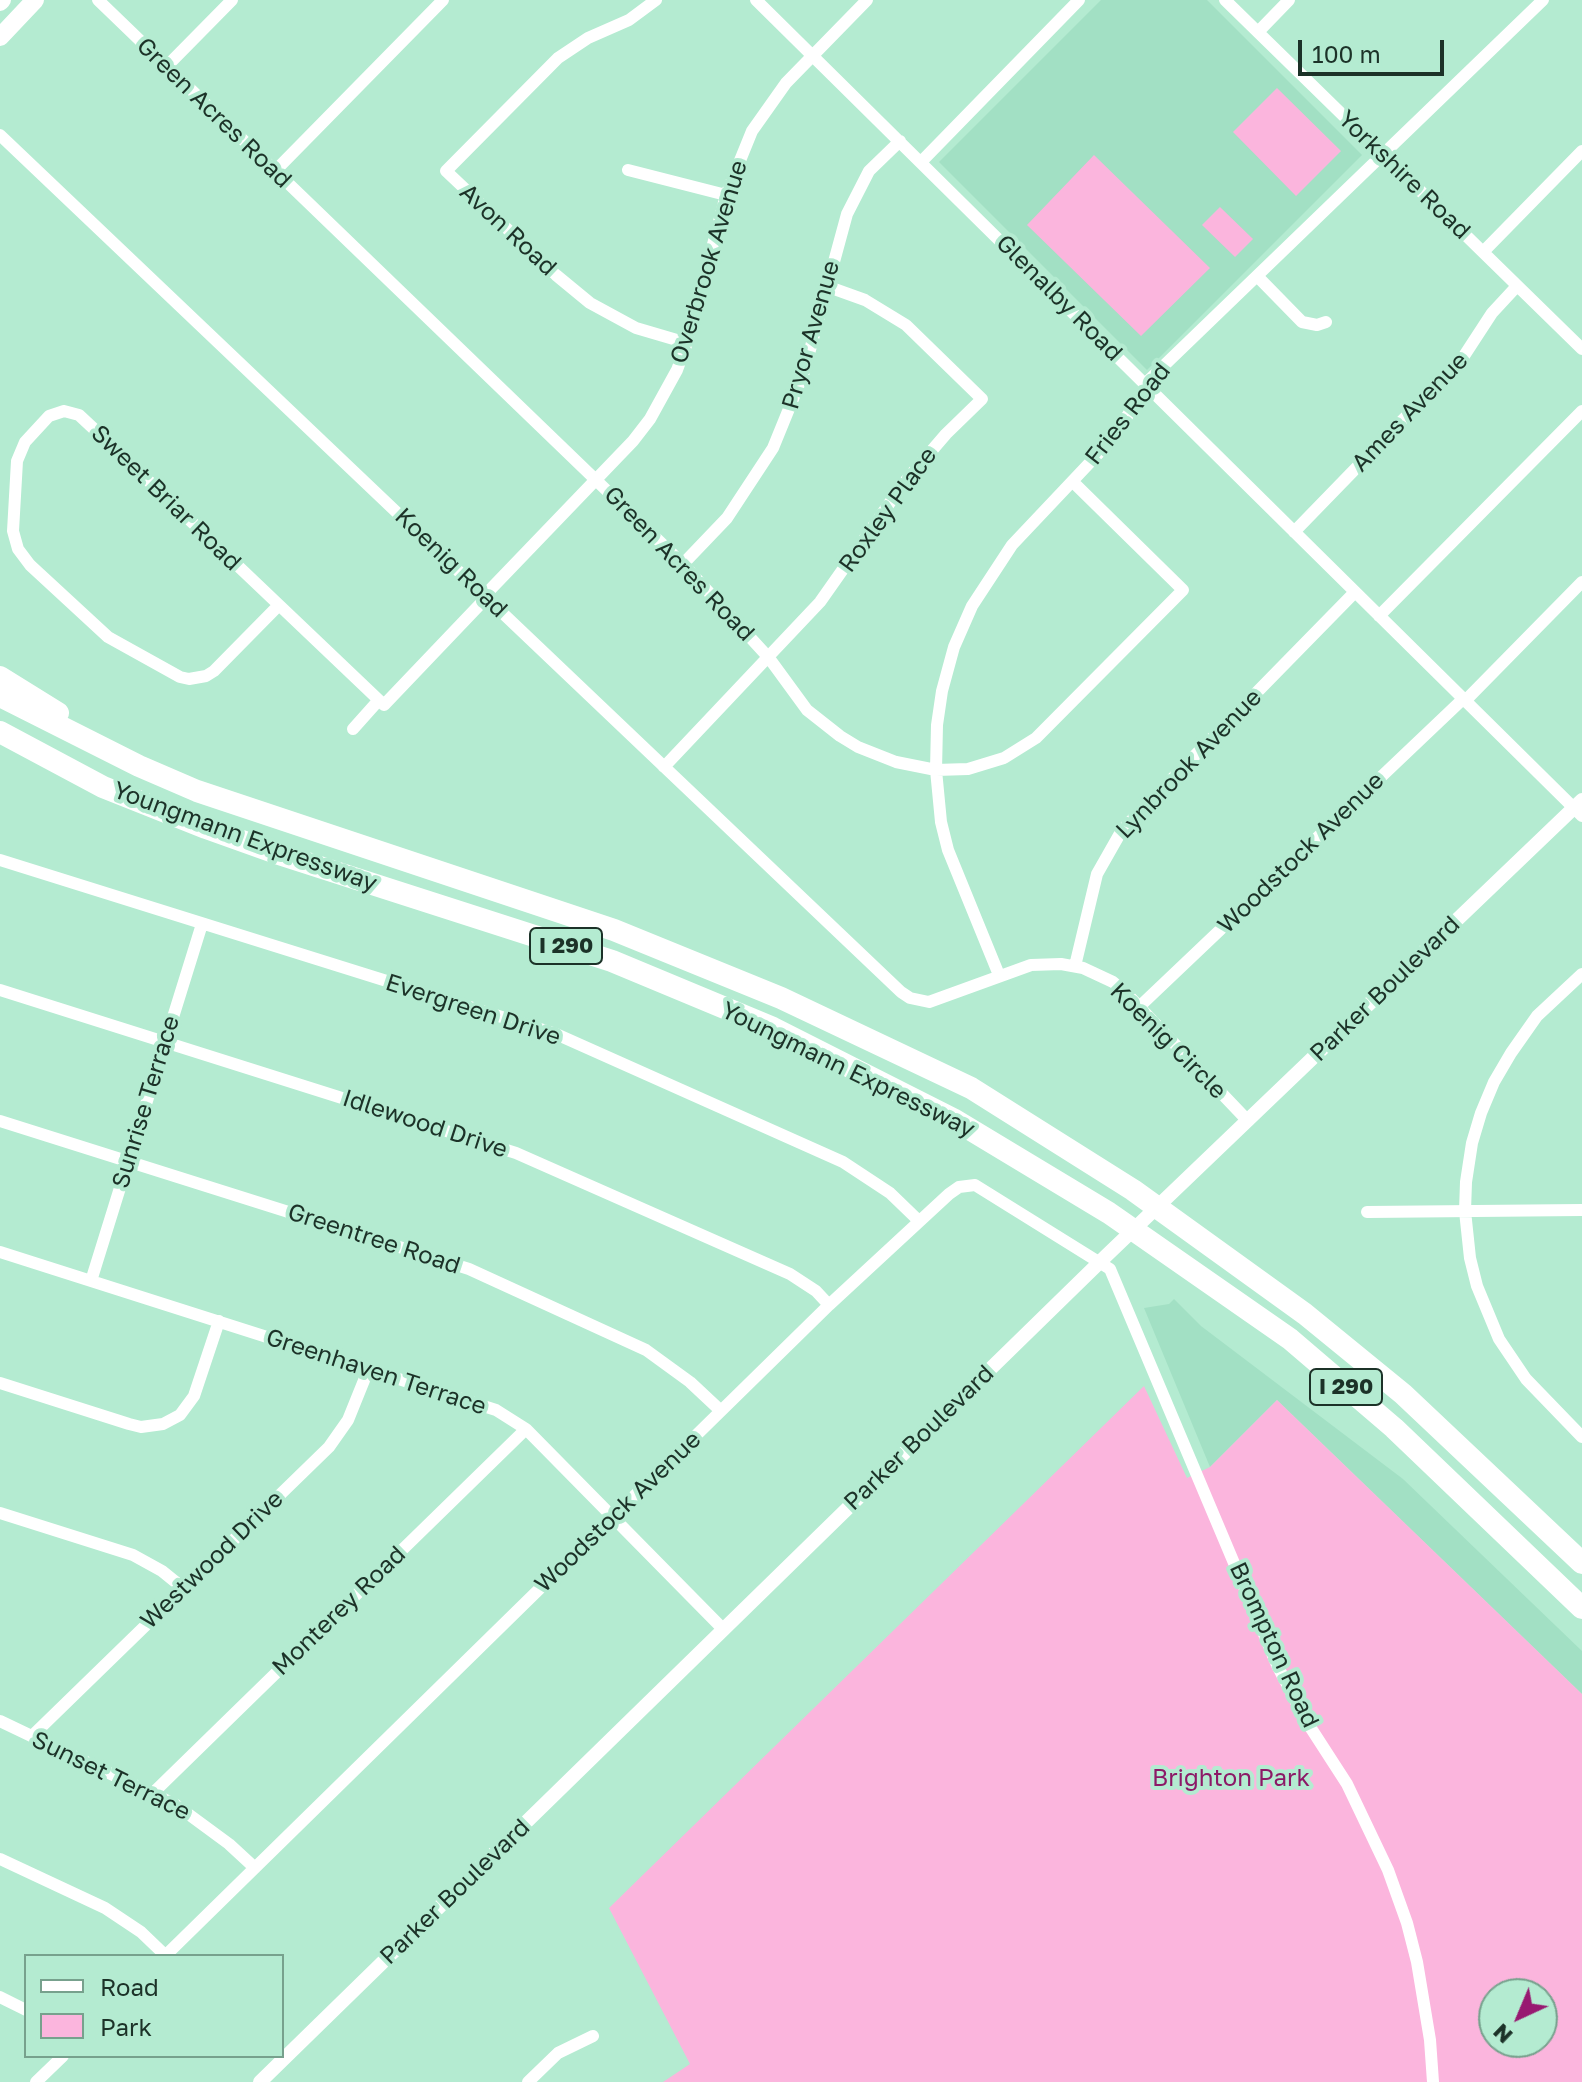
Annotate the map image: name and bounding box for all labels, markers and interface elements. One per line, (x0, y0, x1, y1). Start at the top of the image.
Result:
scale bar (1302, 24, 1448, 74)
street label: Green Acres Road (131, 32, 297, 194)
text: 100 m (1312, 39, 1381, 68)
street label: Yorkshire Road (1332, 105, 1476, 245)
street label: Overbrook Avenue (664, 157, 754, 367)
street label: Avon Road (454, 178, 562, 282)
street label: Glenalby Road (990, 229, 1128, 367)
street label: Pryor Avenue (776, 257, 846, 413)
street label: Ames Avenue (1346, 346, 1474, 478)
street label: Fries Road (1079, 357, 1177, 471)
street label: Sweet Briar Road (85, 419, 247, 577)
street label: Roxley Place (833, 442, 943, 578)
street label: Green Acres Road (598, 481, 760, 647)
street label: Koenig Road (389, 502, 513, 624)
street label: Lynbrook Avenue (1110, 683, 1268, 845)
street label: Woodstock Avenue (1212, 766, 1390, 940)
street label: Youngmann Expressway (109, 776, 381, 898)
street label: Parker Boulevard (1304, 910, 1466, 1068)
road number: I 290 (530, 928, 602, 964)
street label: Evergreen Drive (382, 968, 564, 1052)
street label: Koenig Circle (1104, 977, 1232, 1105)
street label: Youngmann Expressway (716, 996, 980, 1144)
street label: Sunrise Terrace (106, 1012, 186, 1192)
street label: Idlewood Drive (339, 1084, 511, 1164)
street label: Greentree Road (284, 1198, 464, 1280)
street label: Greenhaven Terrace (262, 1323, 490, 1421)
street label: Parker Boulevard (838, 1359, 1000, 1517)
road number: I 290 (1310, 1369, 1382, 1405)
street label: Woodstock Avenue (529, 1425, 707, 1599)
street label: Westwood Drive (135, 1485, 289, 1635)
street label: Monterey Road (266, 1540, 412, 1682)
street label: Brompton Road (1223, 1558, 1325, 1732)
street label: Sunset Terrace (27, 1725, 195, 1827)
park label: Brighton Park (1152, 1764, 1310, 1792)
street label: Parker Boulevard (374, 1813, 536, 1971)
legend (24, 1954, 284, 2058)
text: Road (100, 1972, 159, 2001)
north arrow (1478, 1978, 1558, 2058)
text: Park (100, 2012, 152, 2041)
text: N (1487, 2019, 1518, 2050)

